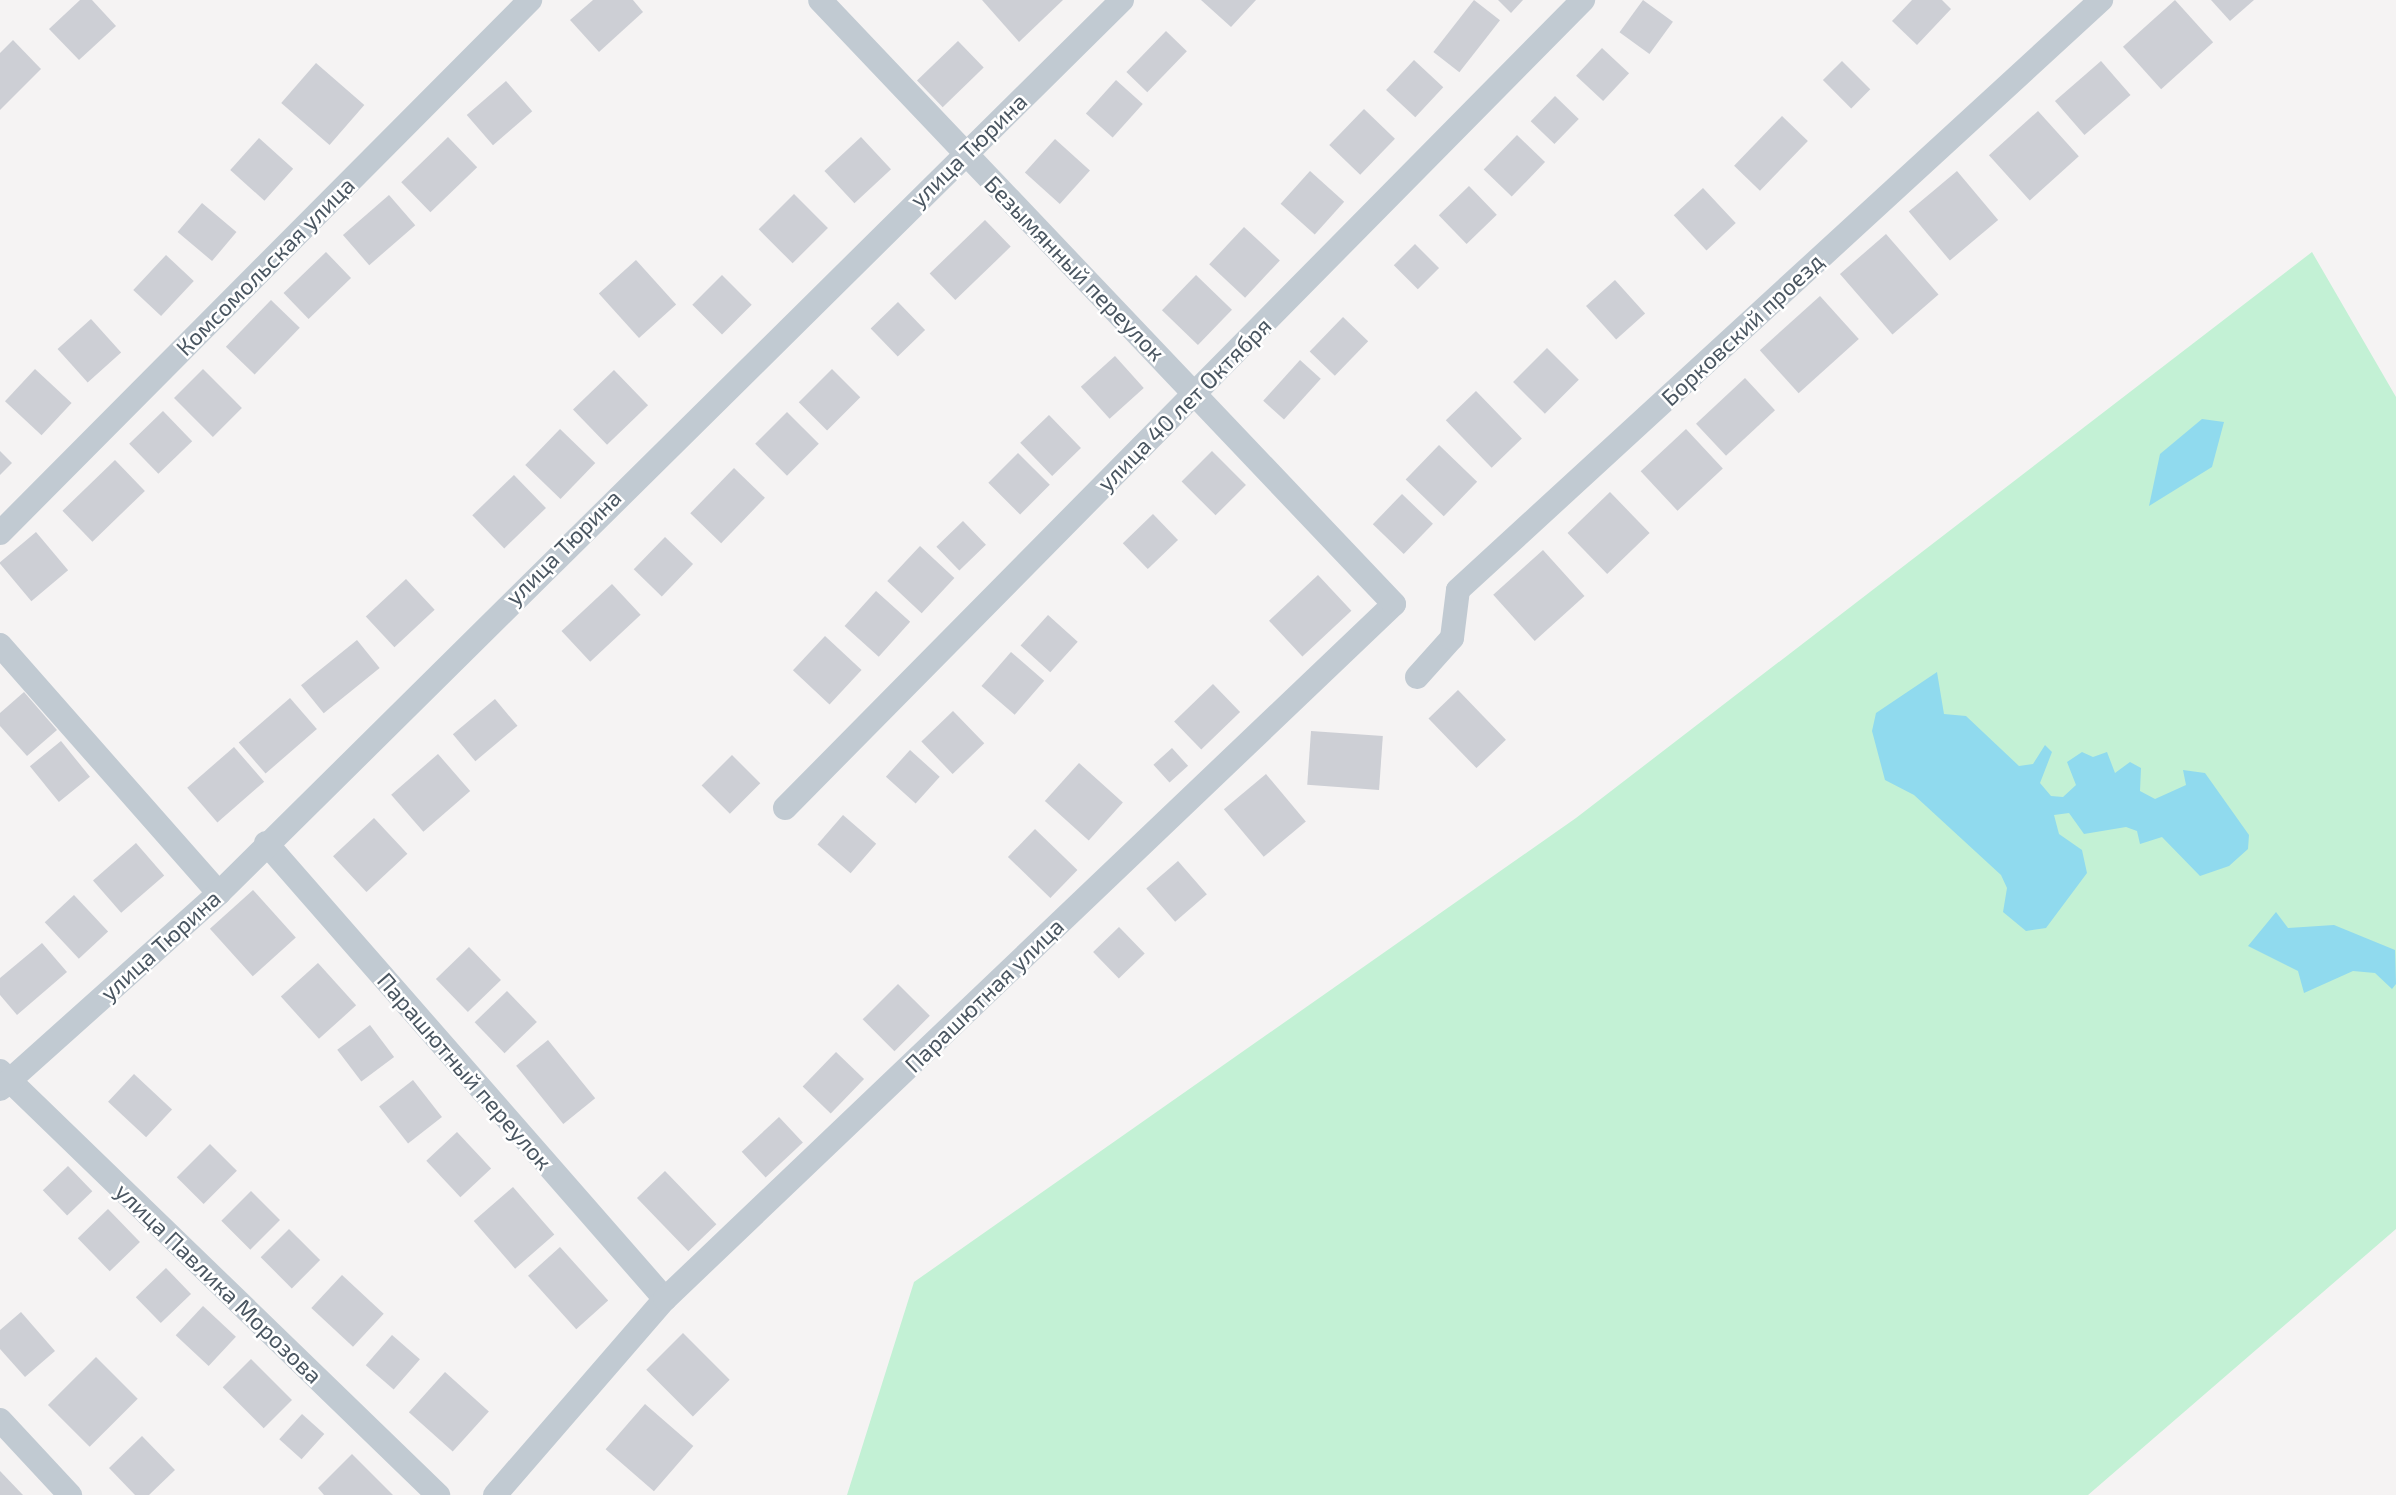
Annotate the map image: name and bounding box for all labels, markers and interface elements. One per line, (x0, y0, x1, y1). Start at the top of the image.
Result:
street label: улица Тюрина (904, 87, 1032, 213)
street label: Безымянный переулок (979, 170, 1171, 366)
street label: Комсомольская улица (170, 171, 360, 361)
street label: Борковский проезд (1655, 247, 1829, 411)
street label: улица 40 лет Октября (1091, 311, 1277, 497)
street label: улица Тюрина (499, 483, 627, 611)
street label: улица Тюрина (94, 884, 226, 1006)
street label: Парашютная улица (899, 912, 1069, 1078)
street label: Парашютный переулок (372, 967, 558, 1175)
street label: улица Павлика Морозова (110, 1177, 328, 1389)

